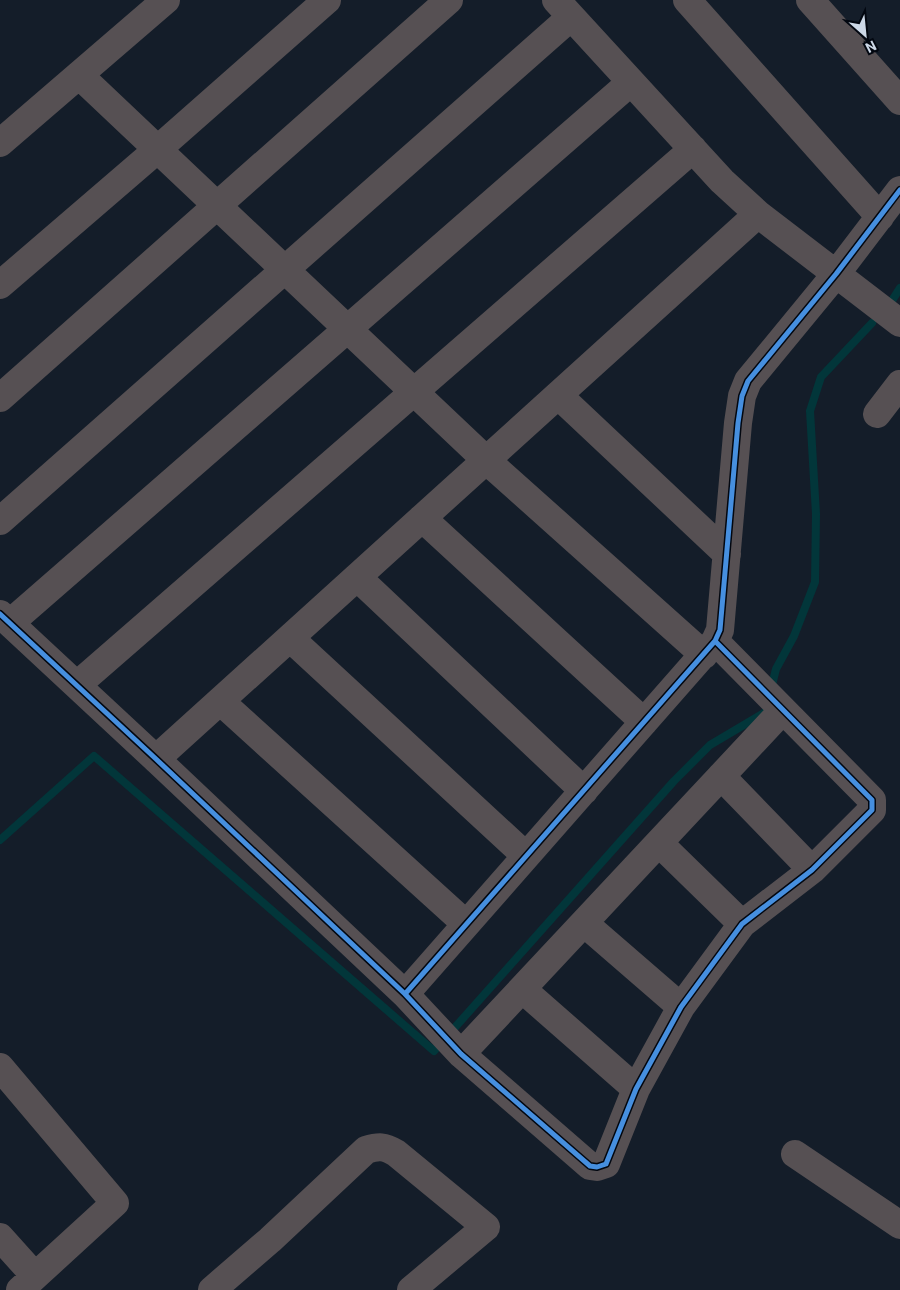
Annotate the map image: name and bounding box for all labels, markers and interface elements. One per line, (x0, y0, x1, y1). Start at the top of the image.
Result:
north arrow (840, 10, 890, 60)
text: N (863, 37, 879, 56)

